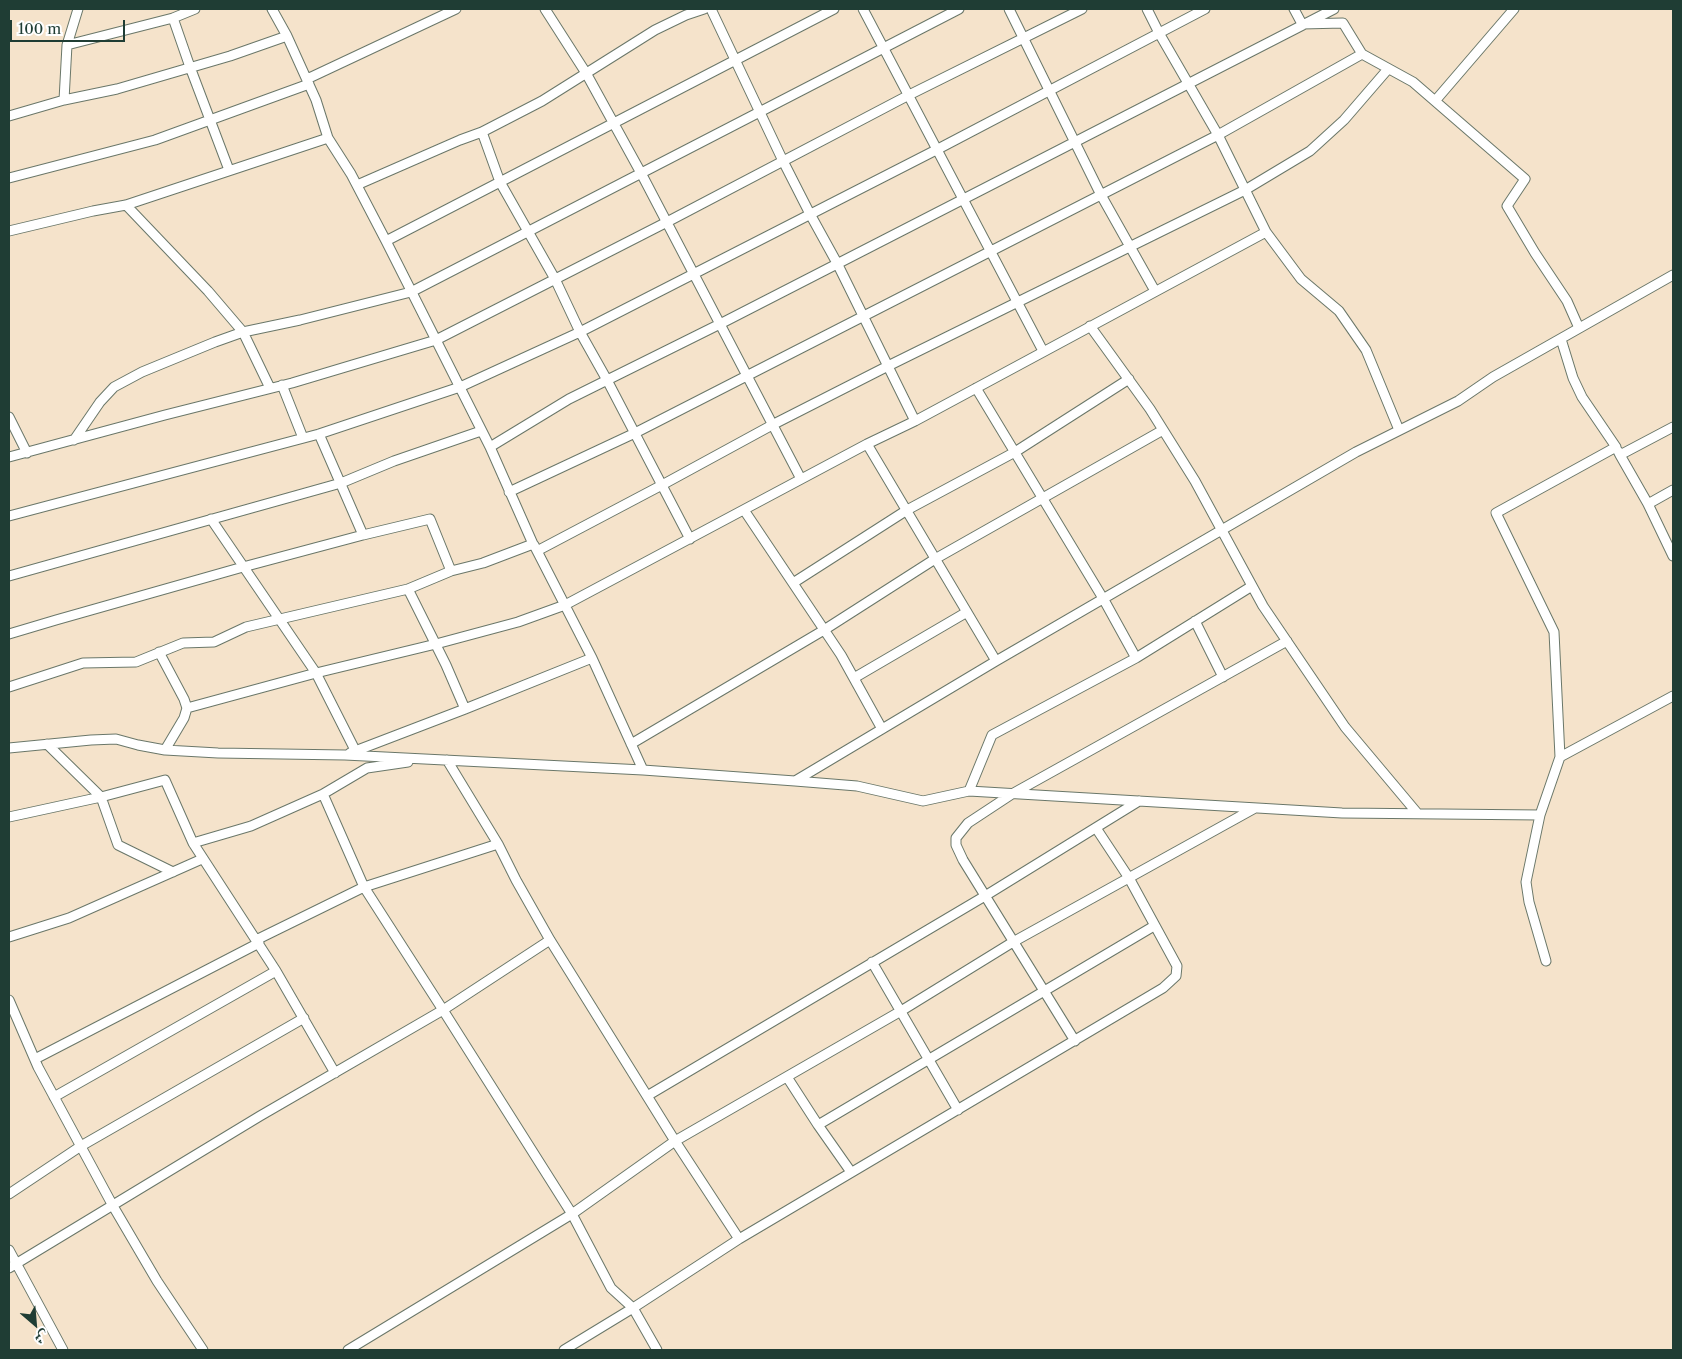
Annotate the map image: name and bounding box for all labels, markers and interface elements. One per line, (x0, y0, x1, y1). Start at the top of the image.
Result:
scale bar (12, 10, 128, 42)
text: 100 m (18, 19, 61, 38)
north arrow (10, 1299, 60, 1349)
text: ش (32, 1326, 52, 1349)

